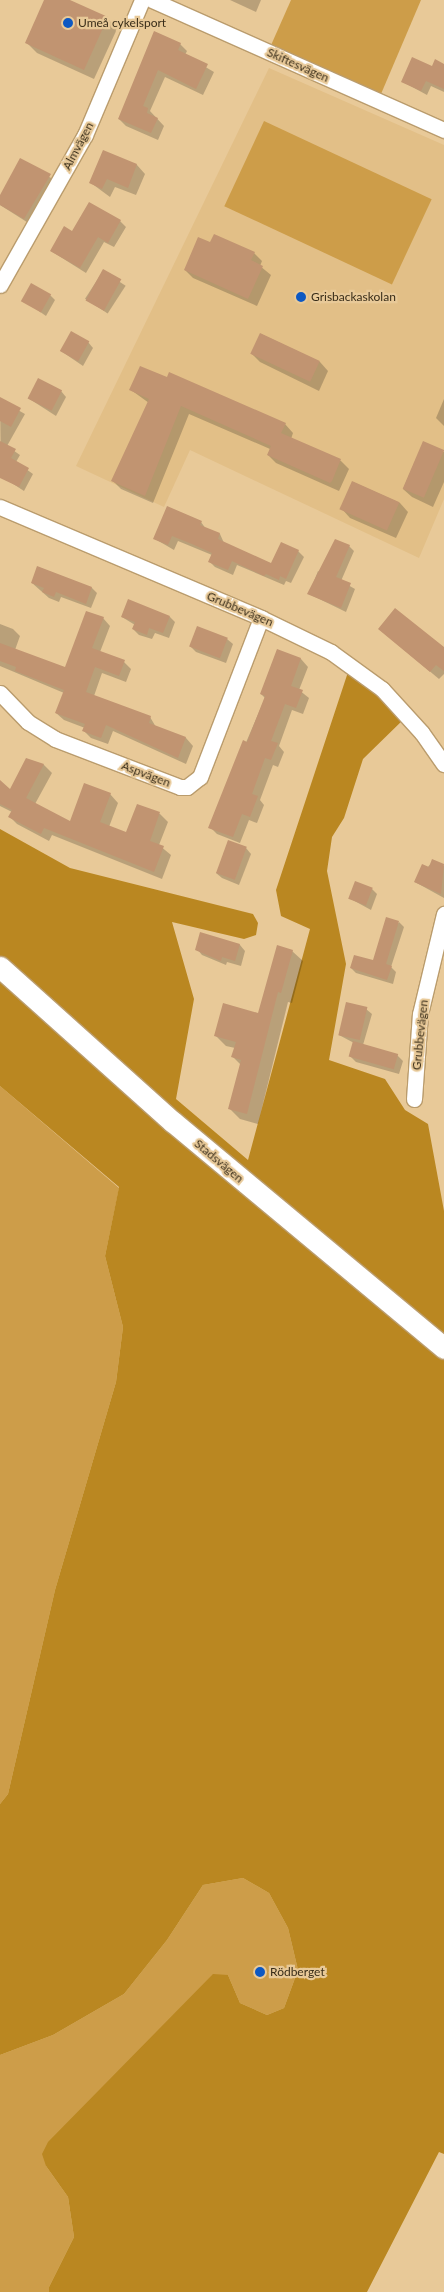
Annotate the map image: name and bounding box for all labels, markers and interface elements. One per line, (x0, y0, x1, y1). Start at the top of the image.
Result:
place label: Umeå cykelsport (78, 16, 166, 30)
marker: Umeå cykelsport (62, 17, 74, 29)
street label: Skiftesvägen (265, 45, 331, 85)
street label: Almvägen (59, 120, 97, 172)
place label: Grisbackaskolan (311, 290, 396, 304)
marker: Grisbackaskolan (295, 291, 307, 303)
street label: Grubbevägen (205, 589, 275, 629)
street label: Aspvägen (120, 758, 172, 790)
street label: Grubbevägen (409, 999, 431, 1071)
street label: Stadsvägen (192, 1136, 246, 1186)
place label: Rödberget (270, 1965, 325, 1979)
marker: Rödberget (254, 1966, 266, 1978)

